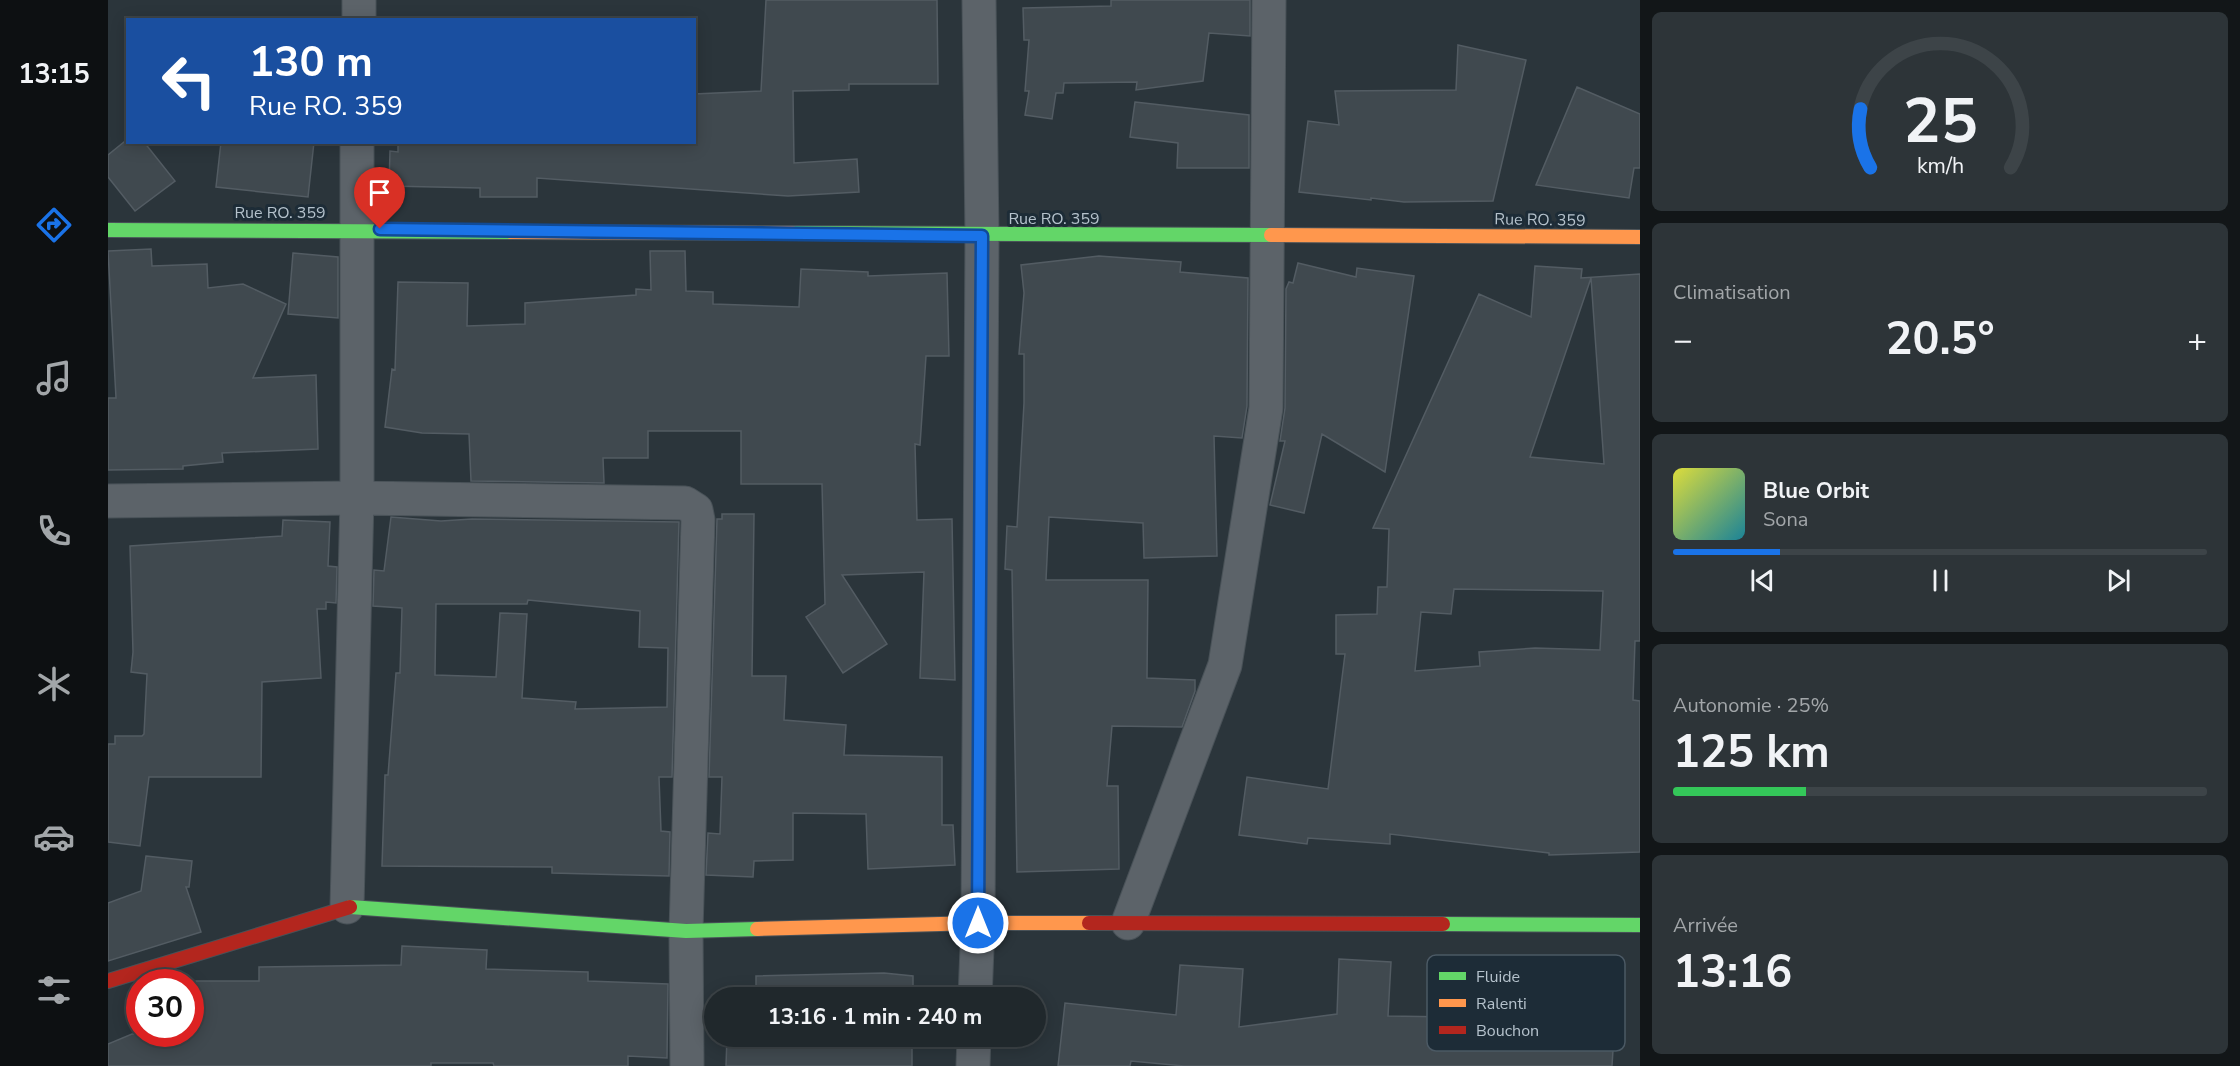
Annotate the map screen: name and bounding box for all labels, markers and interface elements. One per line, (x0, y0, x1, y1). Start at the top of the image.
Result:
text: 130 m (249, 34, 373, 91)
icon: left (150, 42, 228, 120)
text: 13:15 (18, 56, 90, 93)
text: 25 (1903, 80, 1977, 165)
text: Rue RO. 359 (249, 88, 403, 125)
text: km/h (1916, 152, 1964, 182)
pin (354, 167, 405, 229)
icon: arrive (363, 176, 396, 209)
street label: Rue RO. 359 (234, 202, 326, 224)
icon: directions (33, 204, 75, 246)
street label: Rue RO. 359 (1008, 208, 1100, 230)
street label: Rue RO. 359 (1494, 208, 1586, 232)
text: Climatisation (1673, 279, 1791, 306)
text: 20.5° (1885, 309, 1995, 370)
text: − (1673, 318, 1693, 363)
text: + (2187, 318, 2207, 363)
icon: music (33, 357, 75, 399)
text: Blue Orbit (1763, 476, 1869, 506)
text: Sona (1763, 506, 1808, 533)
icon: phone (33, 510, 75, 552)
icon: previous (1746, 564, 1779, 597)
icon: pause (1924, 564, 1957, 597)
icon: next (2102, 564, 2135, 597)
icon: climate (33, 663, 75, 705)
text: Autonomie · 25% (1673, 692, 1829, 719)
text: 125 km (1673, 722, 1830, 783)
icon: car (33, 816, 75, 858)
position arrow (946, 891, 1010, 955)
text: Arrivée (1673, 912, 1738, 939)
text: 13:16 (1673, 942, 1792, 1003)
legend (1427, 955, 1625, 1051)
text: Fluide (1476, 966, 1520, 988)
icon: filters (33, 969, 75, 1011)
speed limit sign: 30 (126, 969, 204, 1047)
text: Ralenti (1476, 993, 1527, 1015)
text: 13:16 · 1 min · 240 m (768, 1002, 982, 1032)
text: Bouchon (1476, 1020, 1539, 1042)

